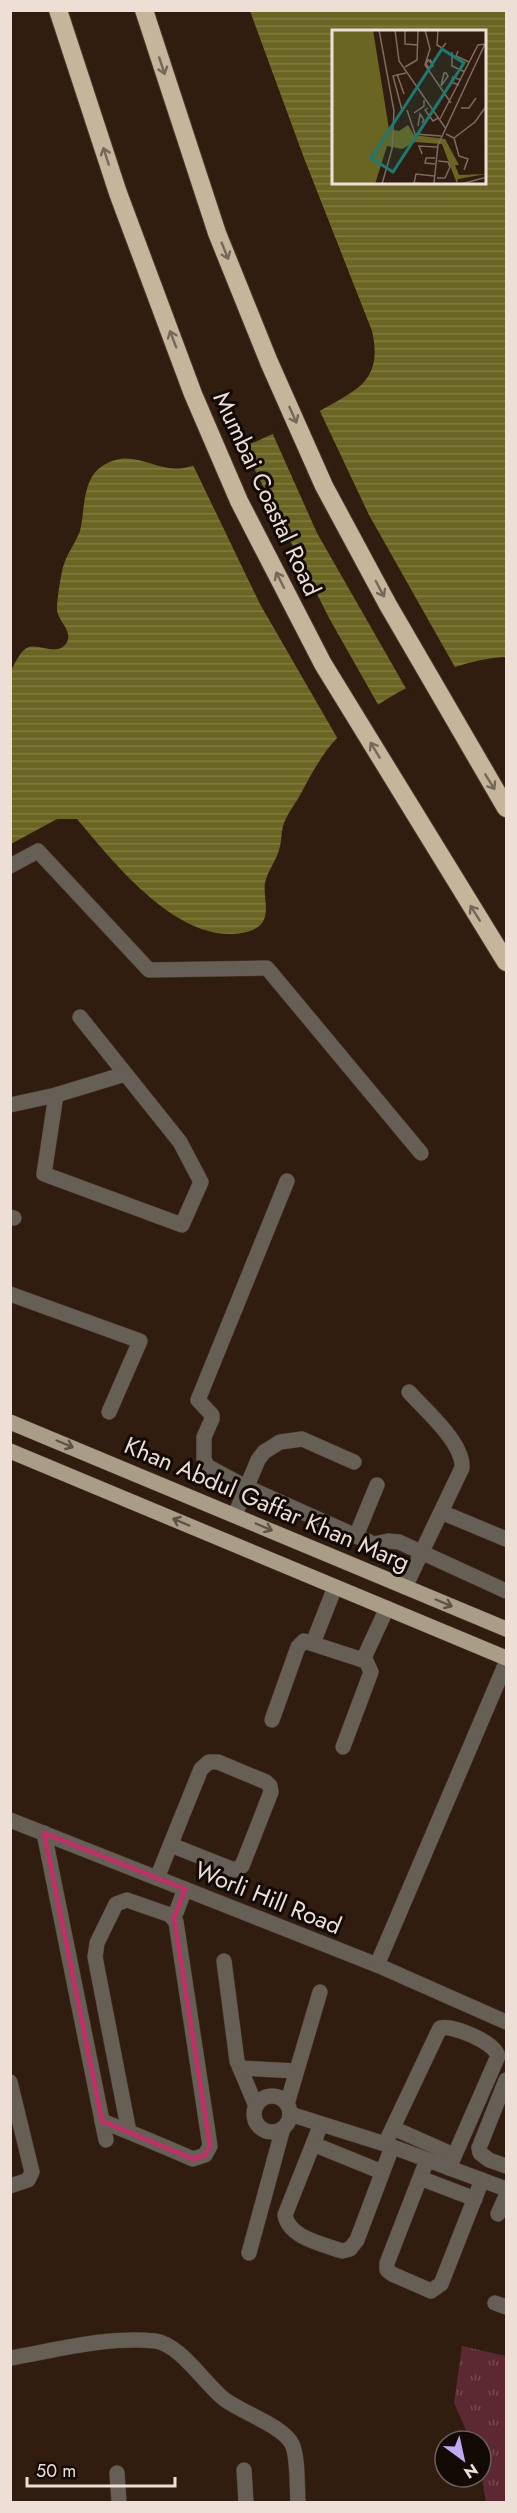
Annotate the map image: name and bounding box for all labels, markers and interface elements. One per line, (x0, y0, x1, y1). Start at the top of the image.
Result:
inset map (332, 30, 487, 184)
one-way arrow (158, 56, 169, 75)
one-way arrow (99, 147, 110, 166)
one-way arrow (220, 241, 231, 260)
one-way arrow (166, 330, 177, 349)
street label: Mumbai Coastal Road (205, 386, 330, 602)
one-way arrow (288, 406, 299, 424)
one-way arrow (273, 571, 285, 589)
one-way arrow (375, 580, 386, 598)
one-way arrow (368, 742, 380, 759)
one-way arrow (484, 773, 497, 790)
one-way arrow (469, 904, 482, 921)
street label: Khan Abdul Gaffar Khan Marg (119, 1427, 415, 1580)
one-way arrow (55, 1439, 73, 1450)
one-way arrow (172, 1516, 191, 1527)
one-way arrow (254, 1522, 272, 1533)
one-way arrow (434, 1597, 452, 1609)
street label: Worli Hill Road (190, 1852, 347, 1943)
north arrow (433, 2429, 493, 2489)
scale bar (27, 2450, 176, 2488)
text: 50 m (36, 2458, 76, 2484)
text: N (459, 2458, 482, 2484)

